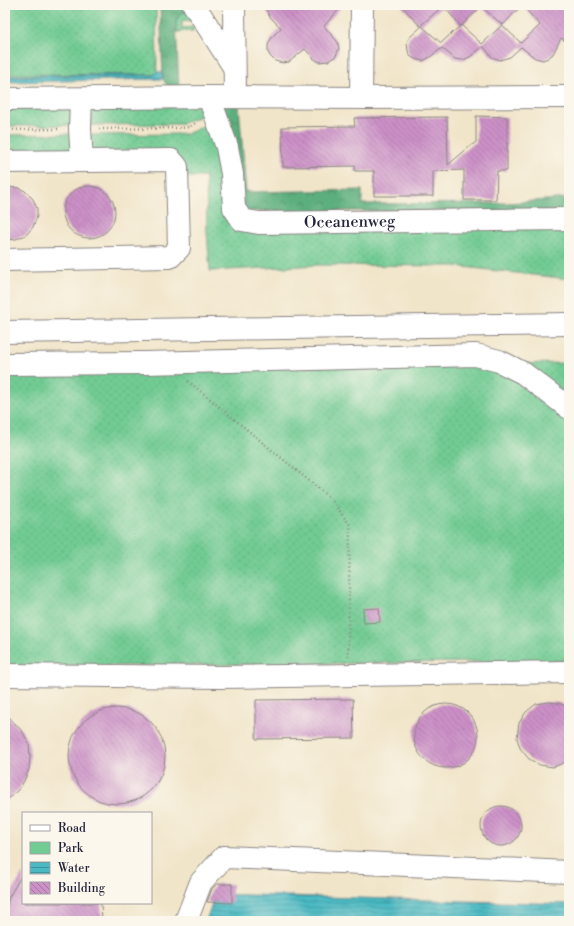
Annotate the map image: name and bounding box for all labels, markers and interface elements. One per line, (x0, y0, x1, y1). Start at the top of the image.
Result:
street label: Oceanenweg (304, 211, 396, 232)
legend (22, 812, 152, 904)
text: Road (58, 821, 86, 836)
text: Park (58, 841, 84, 856)
text: Water (57, 861, 90, 876)
text: Building (57, 881, 106, 896)

